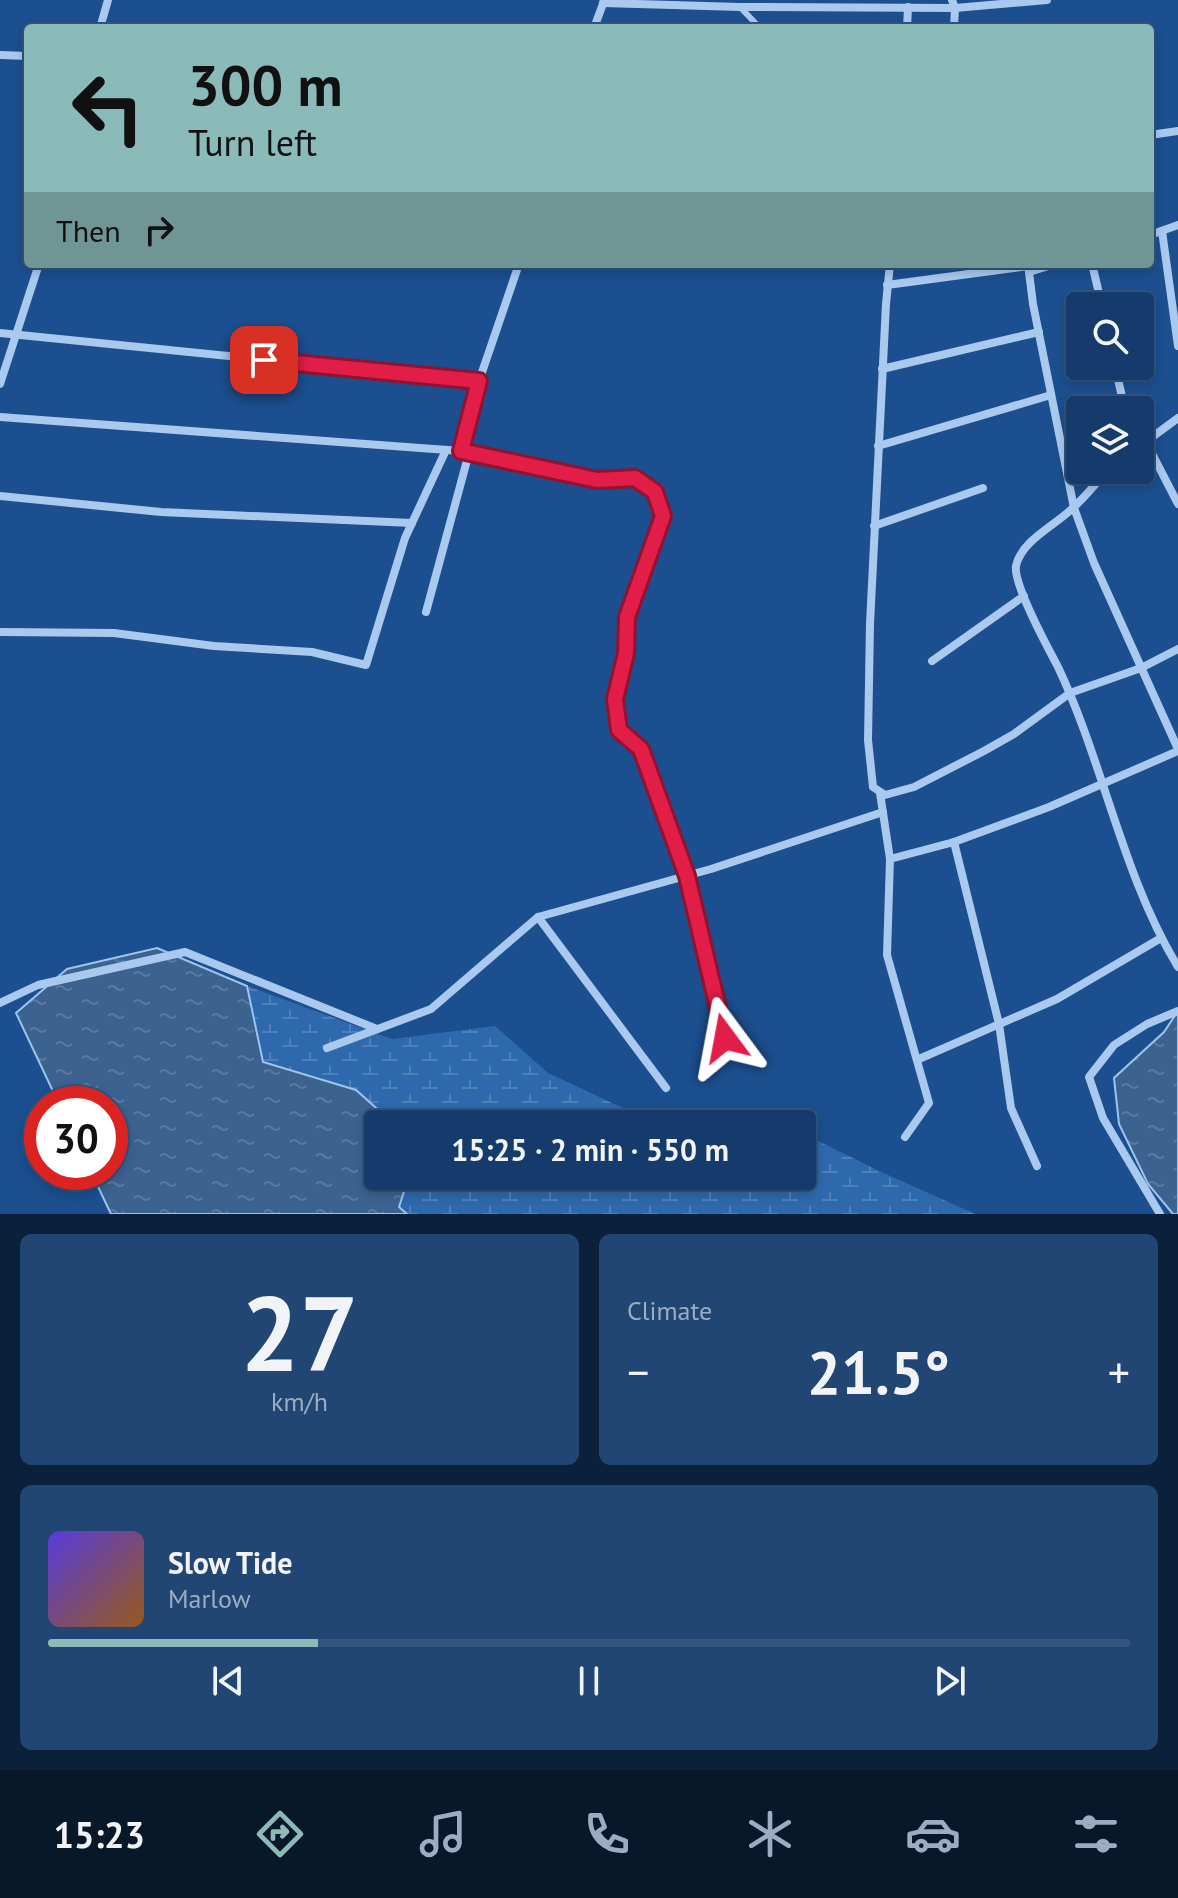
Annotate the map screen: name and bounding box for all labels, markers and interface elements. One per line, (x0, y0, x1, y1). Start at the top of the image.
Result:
text: 300 m (188, 49, 343, 121)
icon: left (56, 56, 160, 160)
text: Turn left (188, 119, 317, 166)
icon: right (137, 208, 181, 252)
text: Then (56, 211, 121, 250)
map controls (1066, 292, 1154, 484)
button: search (1066, 292, 1154, 380)
pin (230, 326, 298, 394)
icon: arrive (242, 338, 286, 382)
button: layers (1066, 396, 1154, 484)
position arrow (683, 996, 767, 1080)
speed limit sign: 30 (24, 1086, 128, 1190)
text: 15:25 · 2 min · 550 m (451, 1130, 729, 1169)
text: 27 (241, 1265, 358, 1400)
text: Climate (627, 1294, 712, 1327)
text: 21.5° (807, 1333, 950, 1411)
text: − (627, 1343, 649, 1400)
text: + (1108, 1343, 1130, 1400)
text: km/h (271, 1385, 328, 1418)
text: Slow Tide (168, 1543, 293, 1582)
text: Marlow (168, 1582, 251, 1615)
icon: previous (206, 1659, 250, 1703)
icon: pause (567, 1659, 611, 1703)
icon: next (928, 1659, 972, 1703)
icon: directions (252, 1806, 308, 1862)
icon: music (415, 1806, 471, 1862)
icon: phone (579, 1806, 635, 1862)
icon: climate (742, 1806, 798, 1862)
icon: car (905, 1806, 961, 1862)
icon: filters (1068, 1806, 1124, 1862)
text: 15:23 (54, 1811, 145, 1858)

